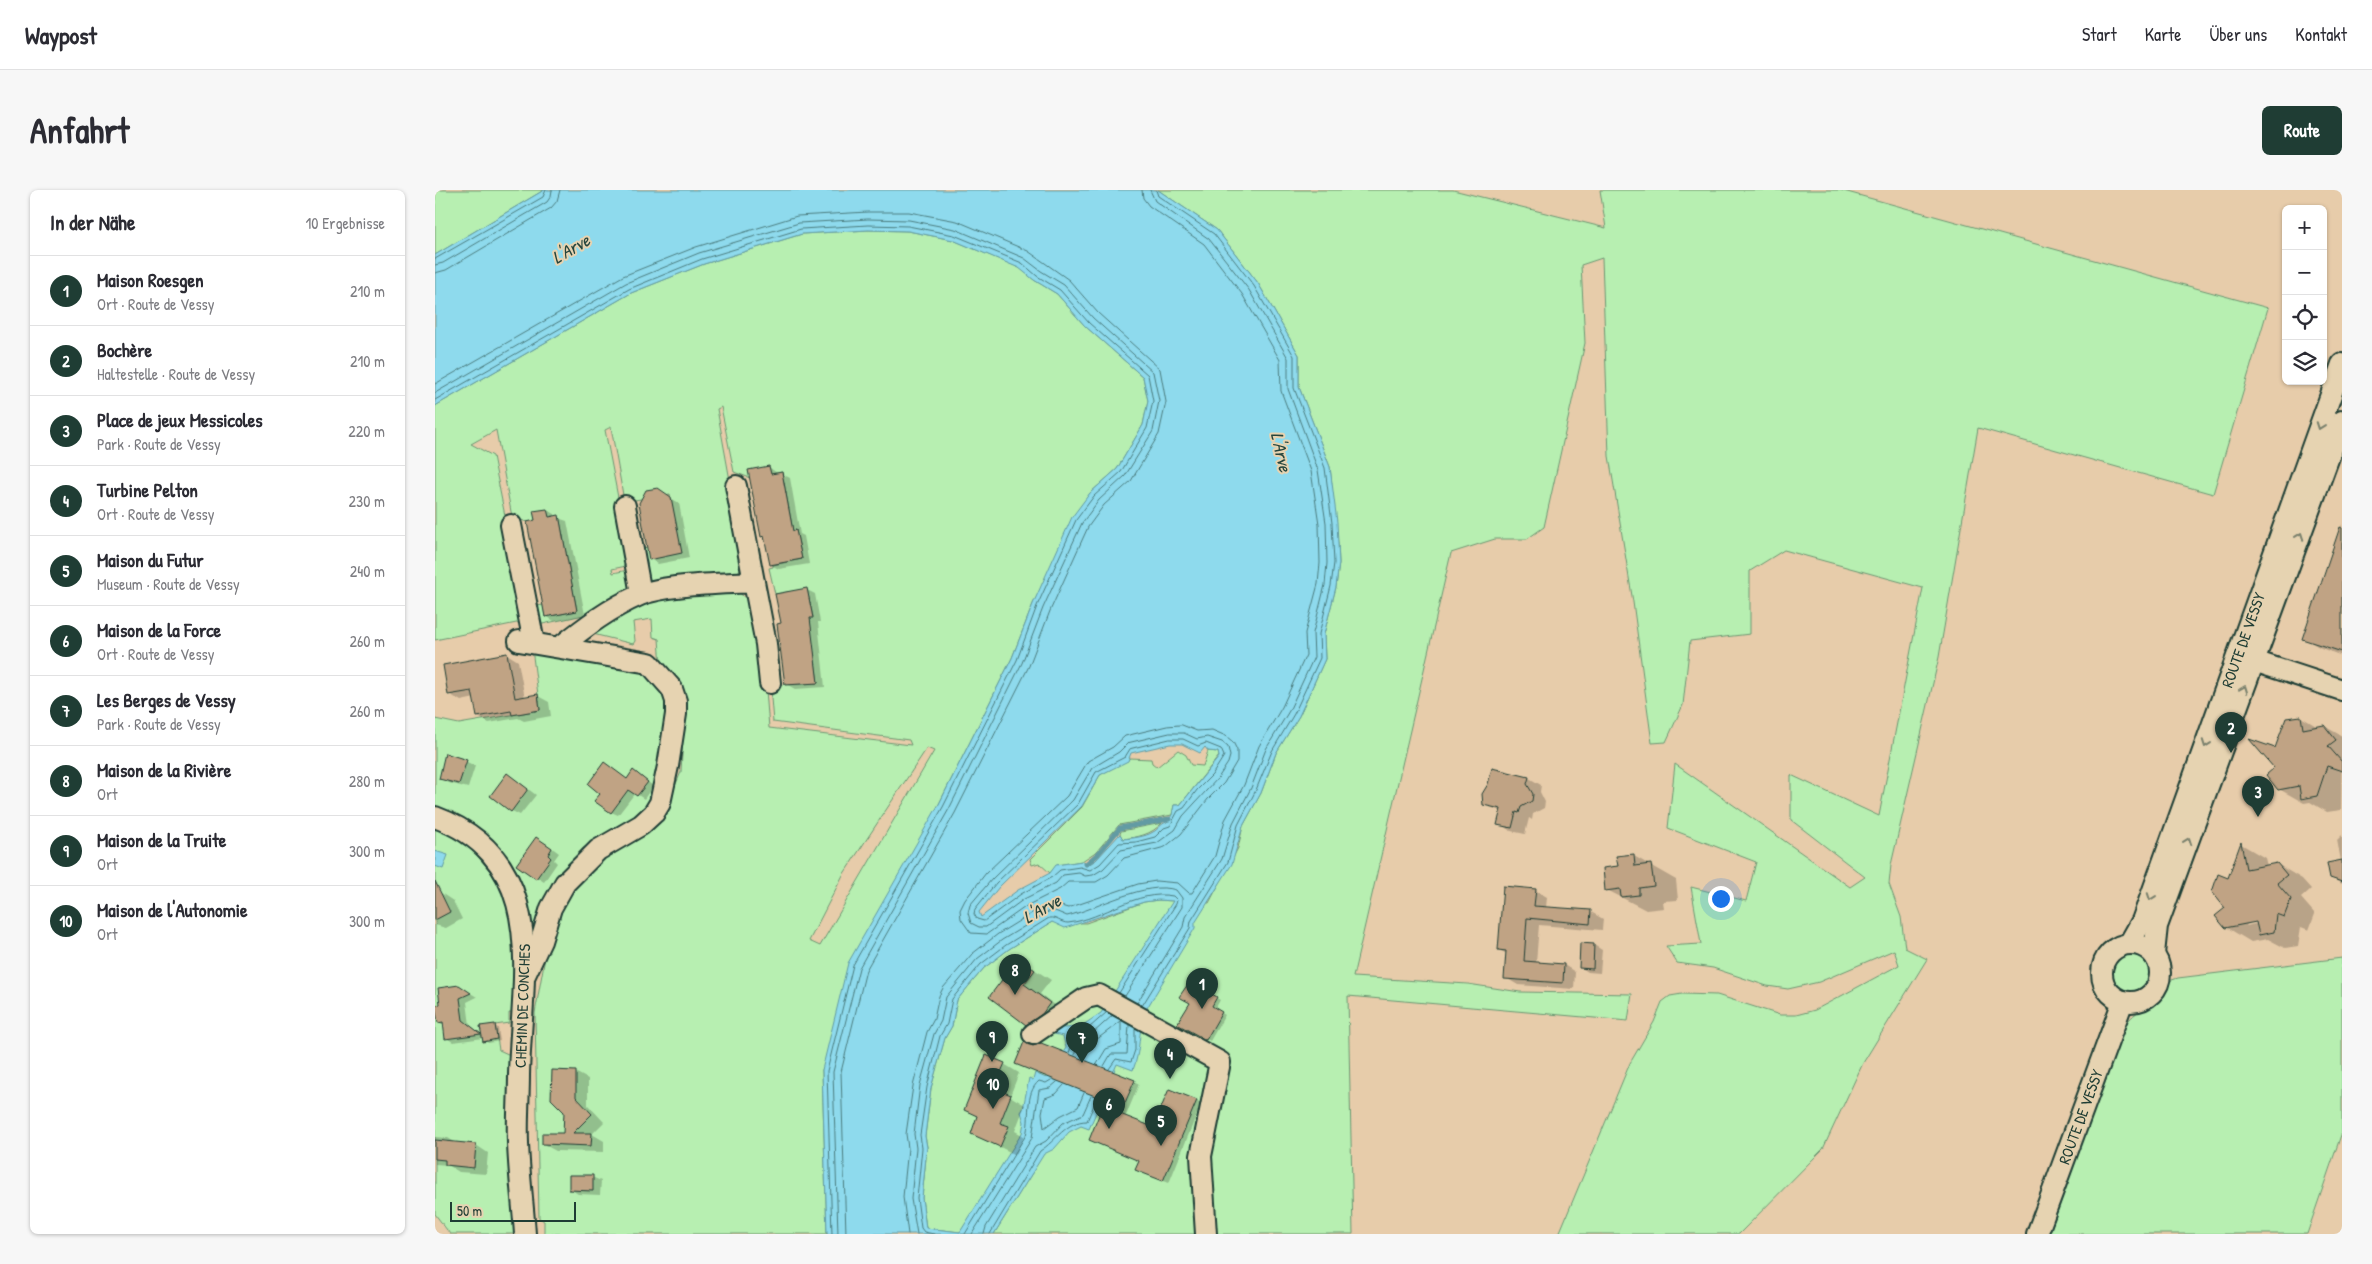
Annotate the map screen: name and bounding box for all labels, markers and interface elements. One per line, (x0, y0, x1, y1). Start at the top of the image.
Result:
text: Waypost (25, 19, 97, 51)
text: Start (2082, 22, 2117, 47)
text: Karte (2145, 22, 2181, 47)
text: Über uns (2209, 22, 2267, 47)
text: Kontakt (2295, 22, 2347, 47)
button: Route (2262, 106, 2342, 155)
text: Anfahrt (30, 107, 129, 154)
map controls (2282, 205, 2327, 385)
button: + (2282, 205, 2327, 250)
text: In der Nähe (50, 208, 135, 237)
text: 10 Ergebnisse (306, 212, 385, 234)
water label: L'Arve (547, 227, 595, 269)
button: − (2282, 250, 2327, 295)
text: Maison Roesgen (97, 267, 204, 293)
text: 1 (63, 280, 69, 302)
text: 210 m (350, 280, 385, 302)
text: Ort · Route de Vessy (97, 293, 215, 315)
button: locate (2282, 295, 2327, 340)
text: Bochère (97, 337, 152, 363)
button: layers (2282, 340, 2327, 385)
text: 2 (62, 350, 70, 372)
text: 210 m (350, 350, 385, 372)
text: Haltestelle · Route de Vessy (97, 363, 255, 385)
text: Place de jeux Messicoles (97, 407, 263, 433)
text: 3 (62, 420, 70, 442)
text: 220 m (348, 420, 385, 442)
one-way arrow (2316, 422, 2326, 430)
water label: L'Arve (1265, 430, 1298, 475)
text: Park · Route de Vessy (97, 433, 221, 455)
text: Turbine Pelton (97, 477, 198, 503)
text: 4 (63, 490, 69, 512)
text: 230 m (349, 490, 385, 512)
text: Ort · Route de Vessy (97, 503, 215, 525)
one-way arrow (2294, 532, 2304, 541)
text: Maison du Futur (97, 547, 204, 573)
text: 5 (63, 560, 69, 582)
text: 240 m (350, 560, 385, 582)
text: Museum · Route de Vessy (97, 573, 240, 595)
street label: ROUTE DE VESSY (2216, 589, 2270, 691)
text: Maison de la Force (97, 617, 221, 643)
text: 6 (63, 630, 69, 652)
text: 260 m (349, 630, 385, 652)
text: Ort · Route de Vessy (97, 643, 215, 665)
one-way arrow (2238, 685, 2248, 693)
text: Les Berges de Vessy (97, 687, 236, 713)
text: 7 (62, 700, 70, 722)
text: 260 m (349, 700, 385, 722)
pin: 2 (2215, 712, 2247, 753)
text: Park · Route de Vessy (97, 713, 221, 735)
one-way arrow (2202, 739, 2212, 748)
text: Maison de la Rivière (97, 757, 231, 783)
text: 8 (63, 770, 69, 792)
text: 280 m (349, 770, 385, 792)
pin: 3 (2242, 776, 2274, 817)
text: Ort (97, 783, 118, 805)
text: Maison de la Truite (97, 827, 226, 853)
one-way arrow (2182, 837, 2192, 846)
text: 9 (63, 840, 69, 862)
text: 300 m (349, 840, 385, 862)
text: Ort (97, 853, 118, 875)
your location (1708, 886, 1734, 912)
water label: L'Arve (1018, 888, 1066, 929)
one-way arrow (2146, 892, 2156, 901)
text: Maison de l'Autonomie (97, 897, 248, 923)
text: 10 (60, 910, 72, 932)
text: 300 m (349, 910, 385, 932)
text: Ort (97, 923, 118, 945)
street label: CHEMIN DE CONCHES (509, 943, 535, 1068)
pin: 8 (999, 954, 1031, 995)
pin: 1 (1186, 968, 1218, 1009)
pin: 9 (976, 1021, 1008, 1062)
pin: 7 (1066, 1022, 1098, 1063)
pin: 4 (1154, 1038, 1186, 1079)
street label: ROUTE DE VESSY (2053, 1066, 2108, 1167)
pin: 10 (977, 1068, 1009, 1109)
pin: 6 (1093, 1088, 1125, 1129)
pin: 5 (1145, 1105, 1177, 1146)
scale bar (450, 1199, 576, 1222)
text: 50 m (457, 1201, 482, 1220)

